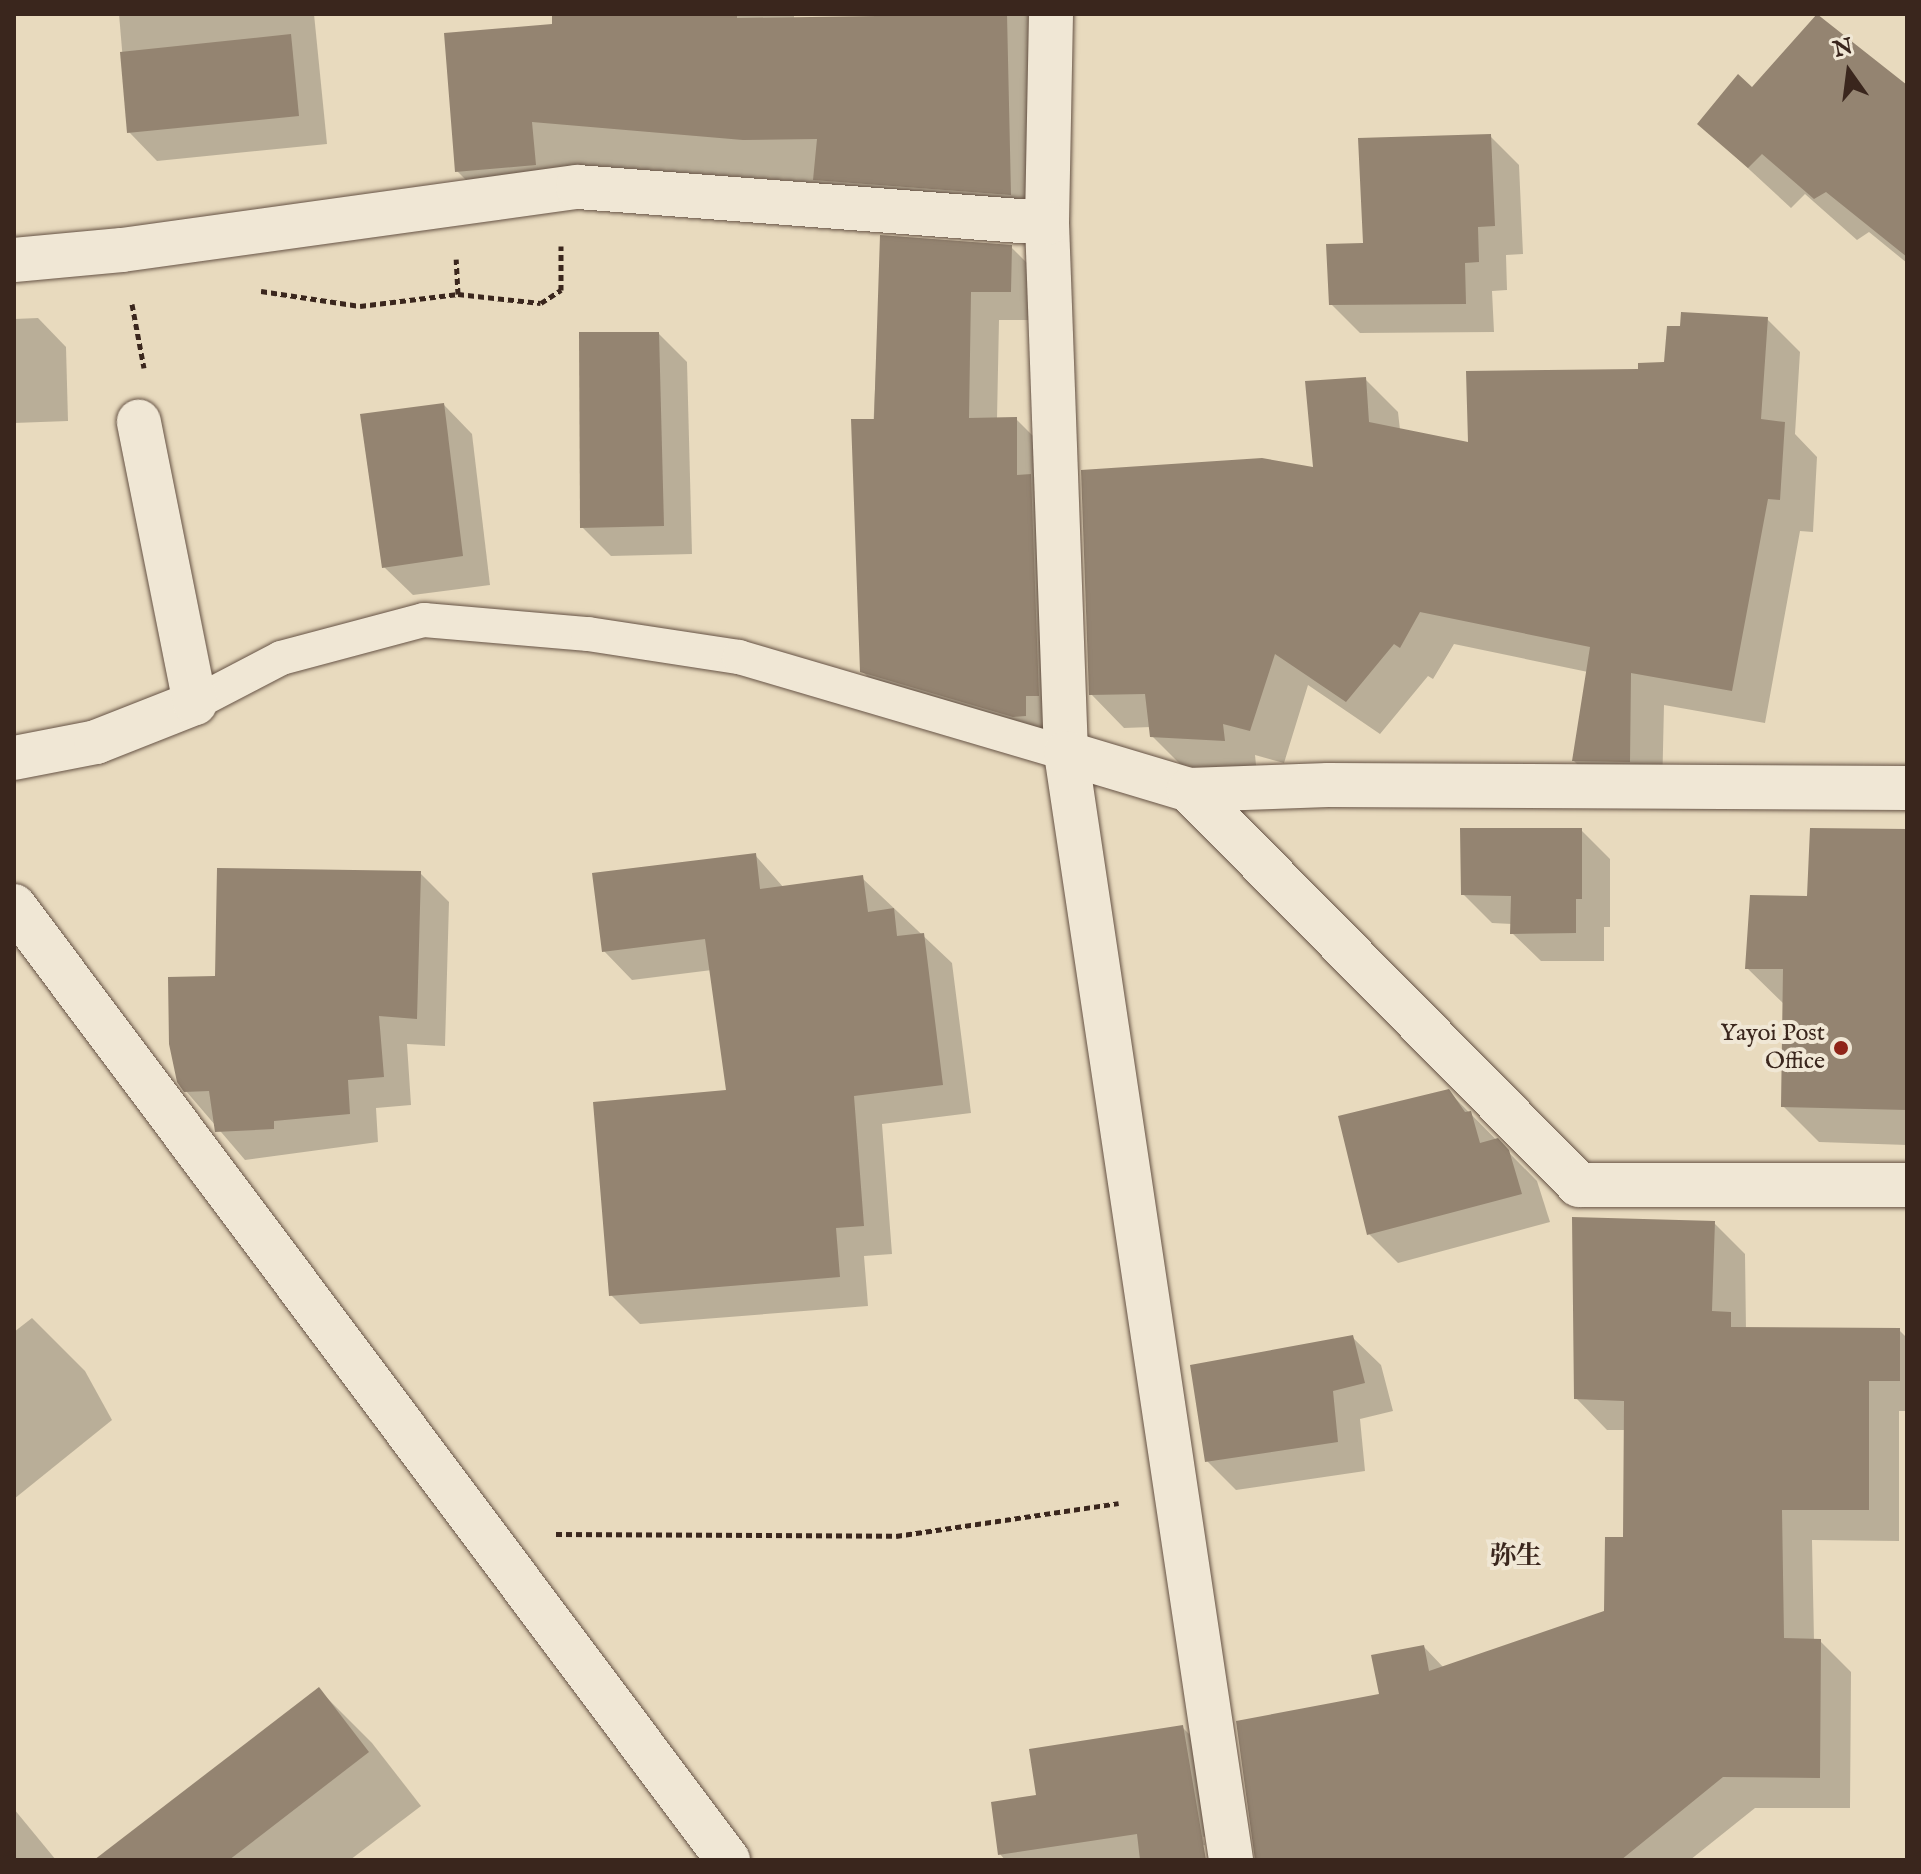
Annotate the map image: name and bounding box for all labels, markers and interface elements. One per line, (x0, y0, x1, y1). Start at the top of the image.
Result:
north arrow (1809, 32, 1889, 112)
text: N (1831, 33, 1856, 65)
place label: Yayoi Post Office (1720, 1020, 1825, 1076)
marker: Yayoi Post Office (1832, 1039, 1850, 1057)
district label: 弥生 (1490, 1541, 1542, 1573)

